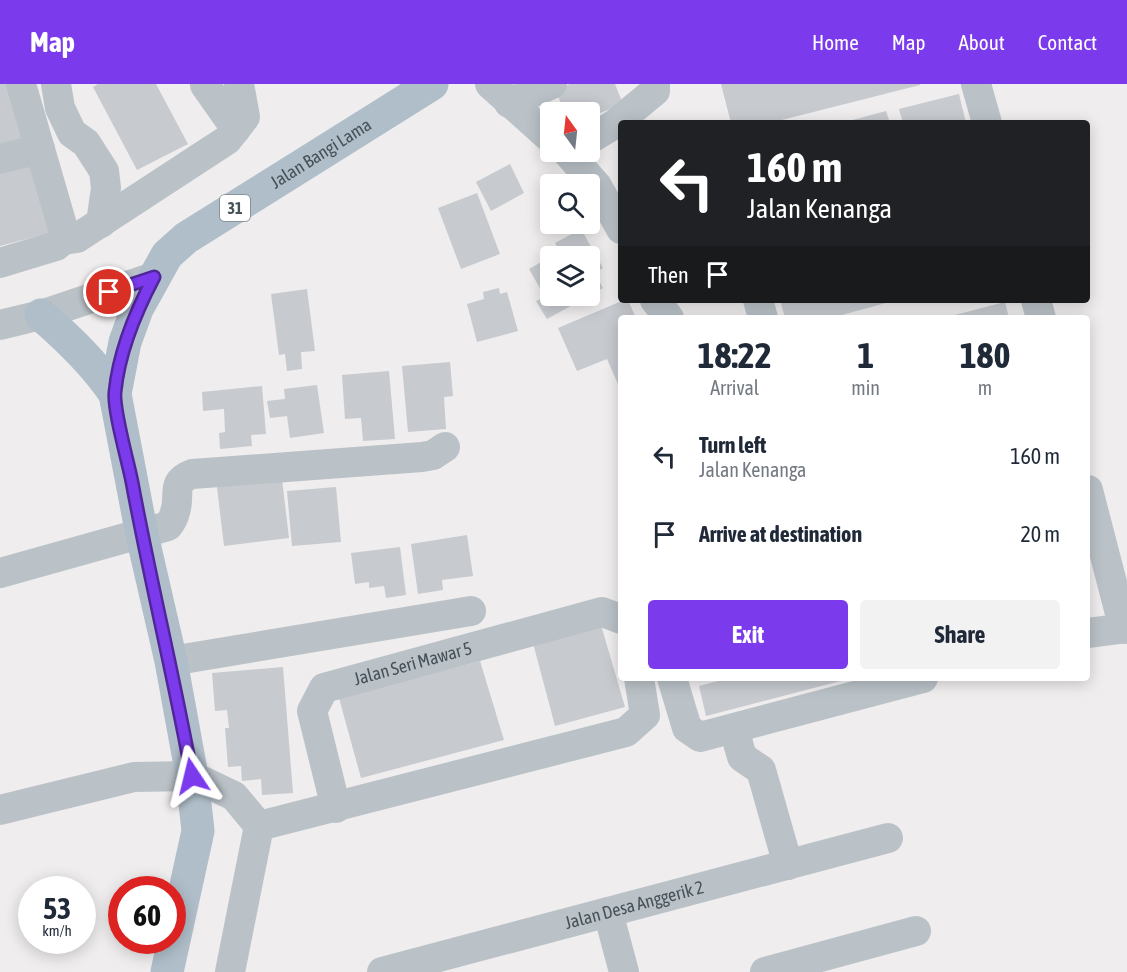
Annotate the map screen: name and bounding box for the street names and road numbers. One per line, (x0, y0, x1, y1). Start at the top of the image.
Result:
street label: Jalan Bangi Lama (266, 114, 375, 193)
road number: 31 (220, 195, 250, 221)
street label: Jalan Seri Mawar 5 (351, 637, 474, 689)
street label: Jalan Desa Anggerik 2 (562, 876, 706, 933)

